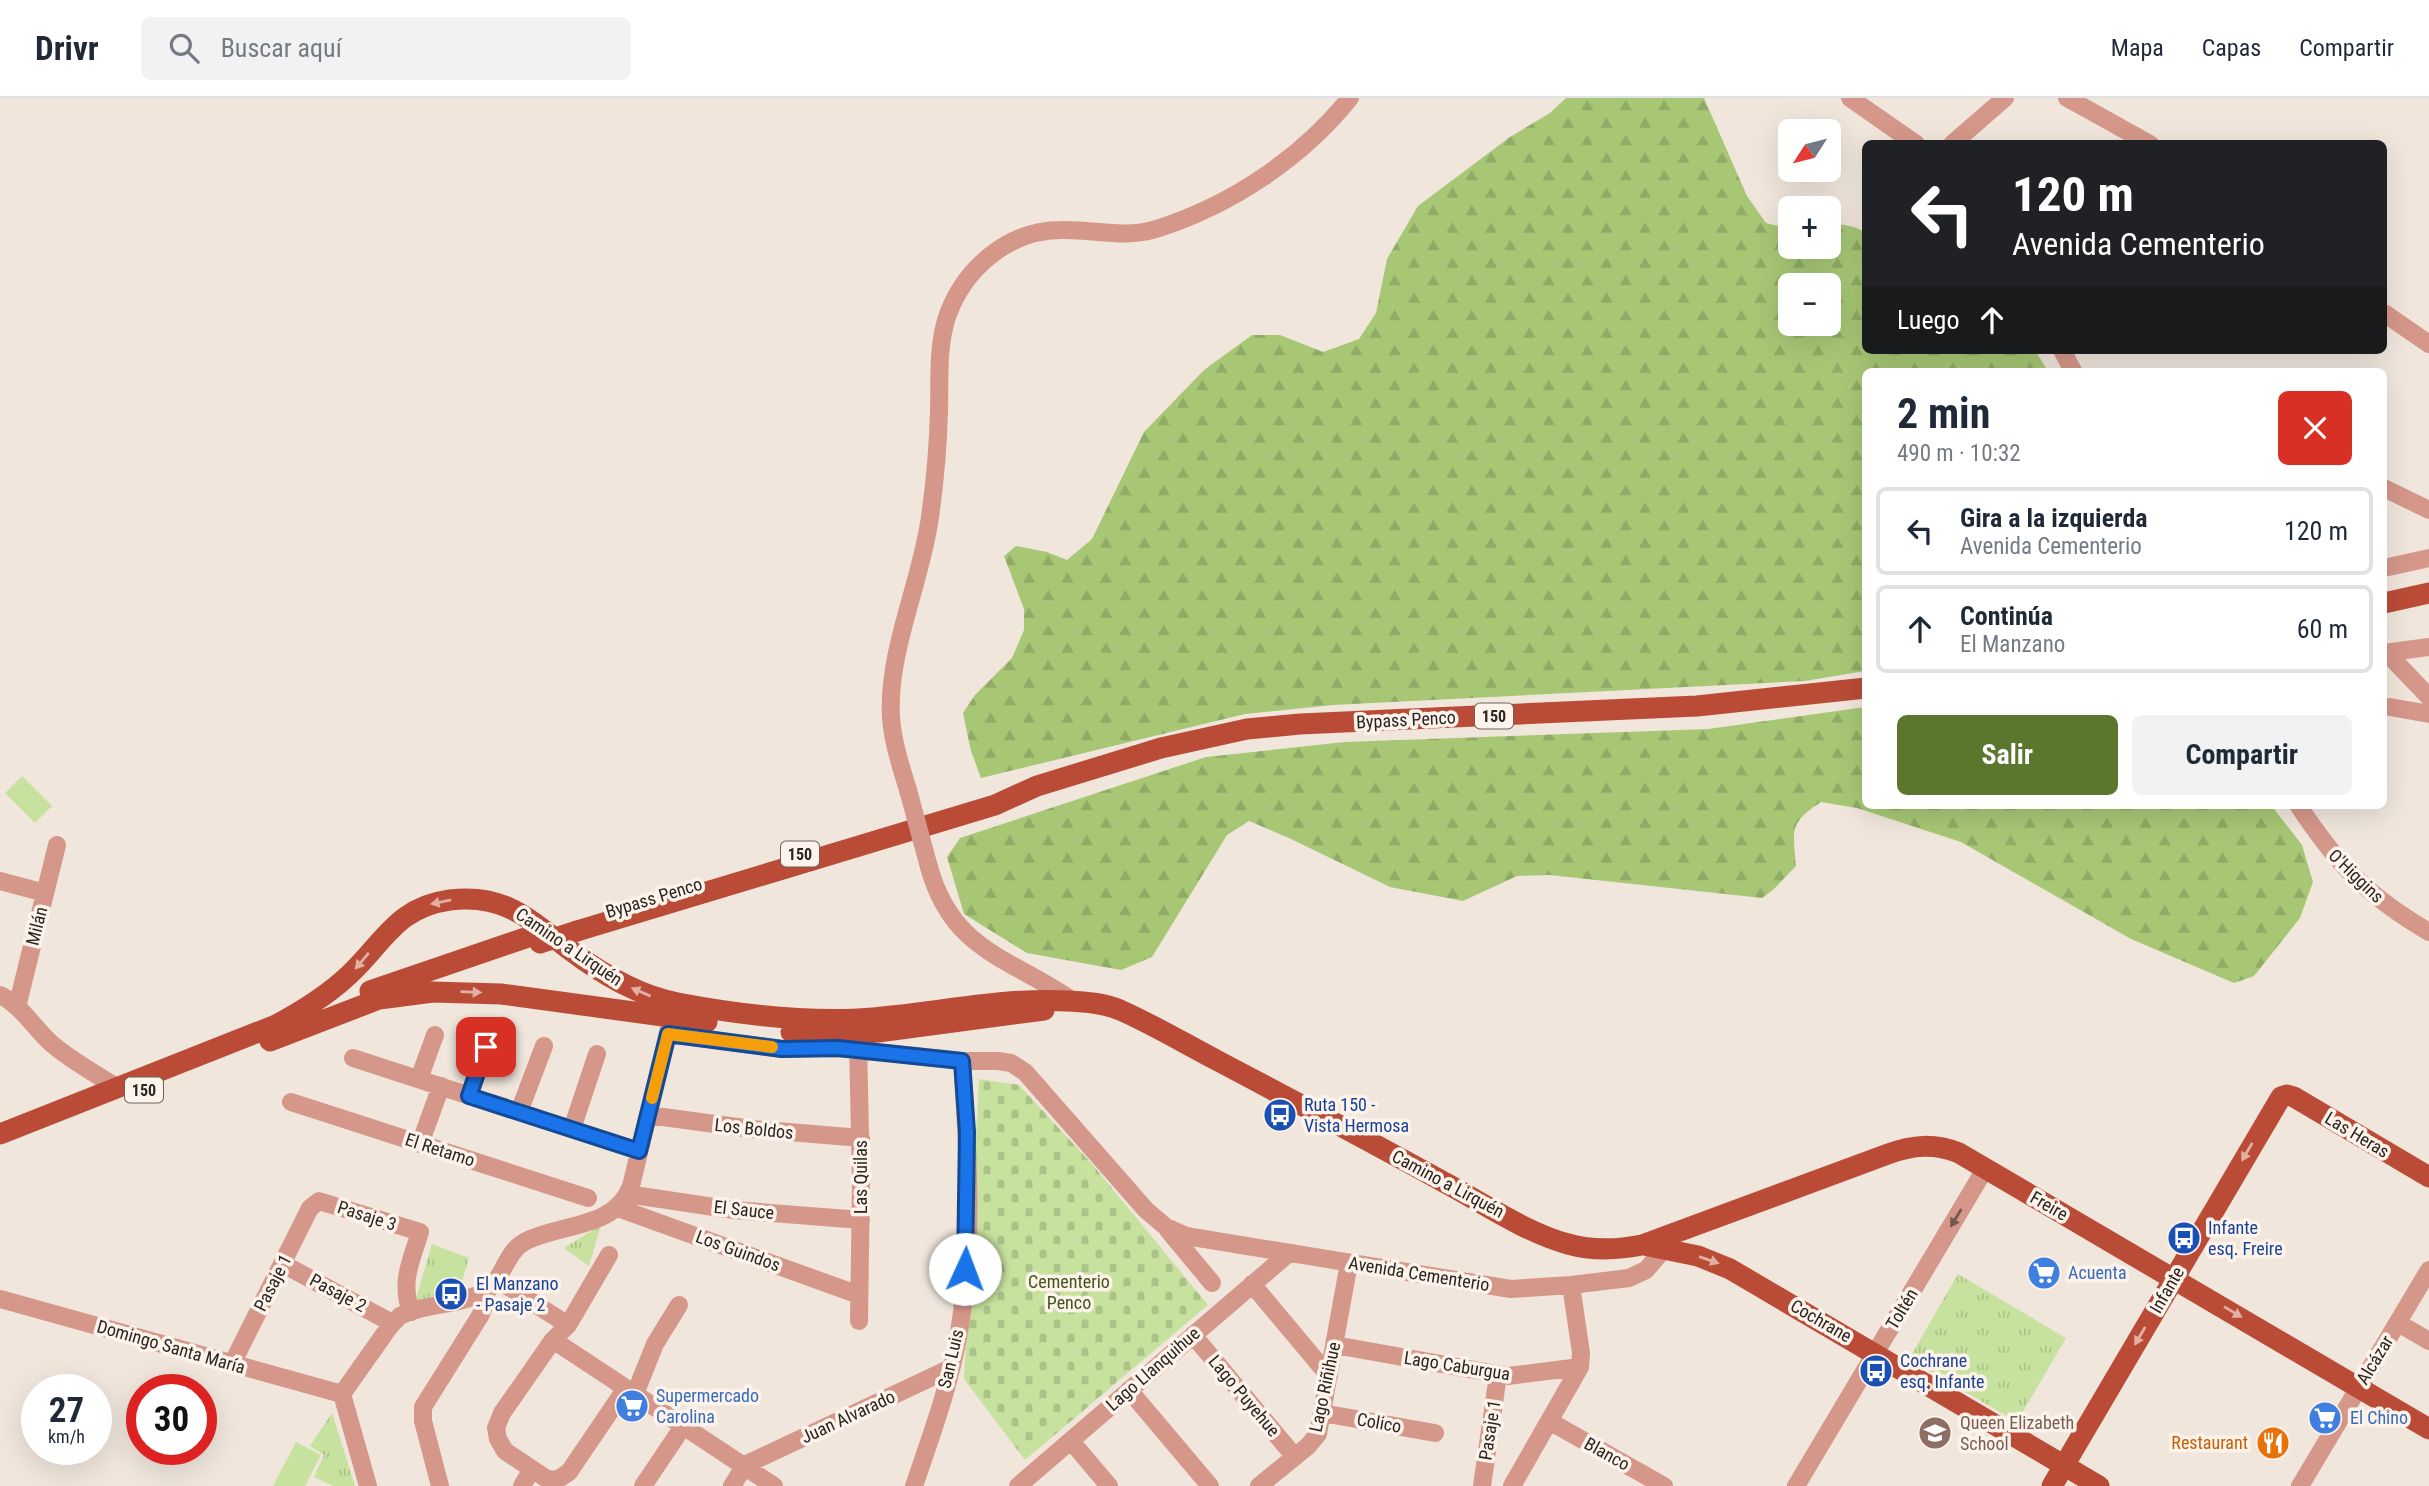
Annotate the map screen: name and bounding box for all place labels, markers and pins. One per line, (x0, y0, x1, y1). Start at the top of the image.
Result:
pin (456, 1017, 516, 1077)
place label: Ruta 150 - Vista Hermosa (1304, 1094, 1409, 1136)
bus stop icon: Ruta 150 - Vista Hermosa (1261, 1096, 1299, 1134)
place label: Infante esq. Freire (2208, 1217, 2283, 1259)
bus stop icon: Infante esq. Freire (2165, 1219, 2203, 1257)
supermarket icon: Acuenta (2025, 1254, 2063, 1292)
place label: Acuenta (2068, 1262, 2127, 1283)
place label: El Manzano - Pasaje 2 (476, 1273, 558, 1315)
bus stop icon: El Manzano - Pasaje 2 (432, 1275, 470, 1313)
place label: Cochrane esq. Infante (1900, 1350, 1985, 1392)
bus stop icon: Cochrane esq. Infante (1857, 1352, 1895, 1390)
place label: Supermercado Carolina (656, 1385, 759, 1427)
supermarket icon: Supermercado Carolina (613, 1387, 651, 1425)
supermarket icon: El Chino (2306, 1399, 2344, 1437)
place label: El Chino (2350, 1407, 2408, 1428)
place label: Queen Elizabeth School (1960, 1412, 2074, 1454)
school or university icon: Queen Elizabeth School (1916, 1414, 1954, 1452)
restaurant icon: Restaurant (2254, 1424, 2292, 1462)
place label: Restaurant (2171, 1432, 2248, 1453)

